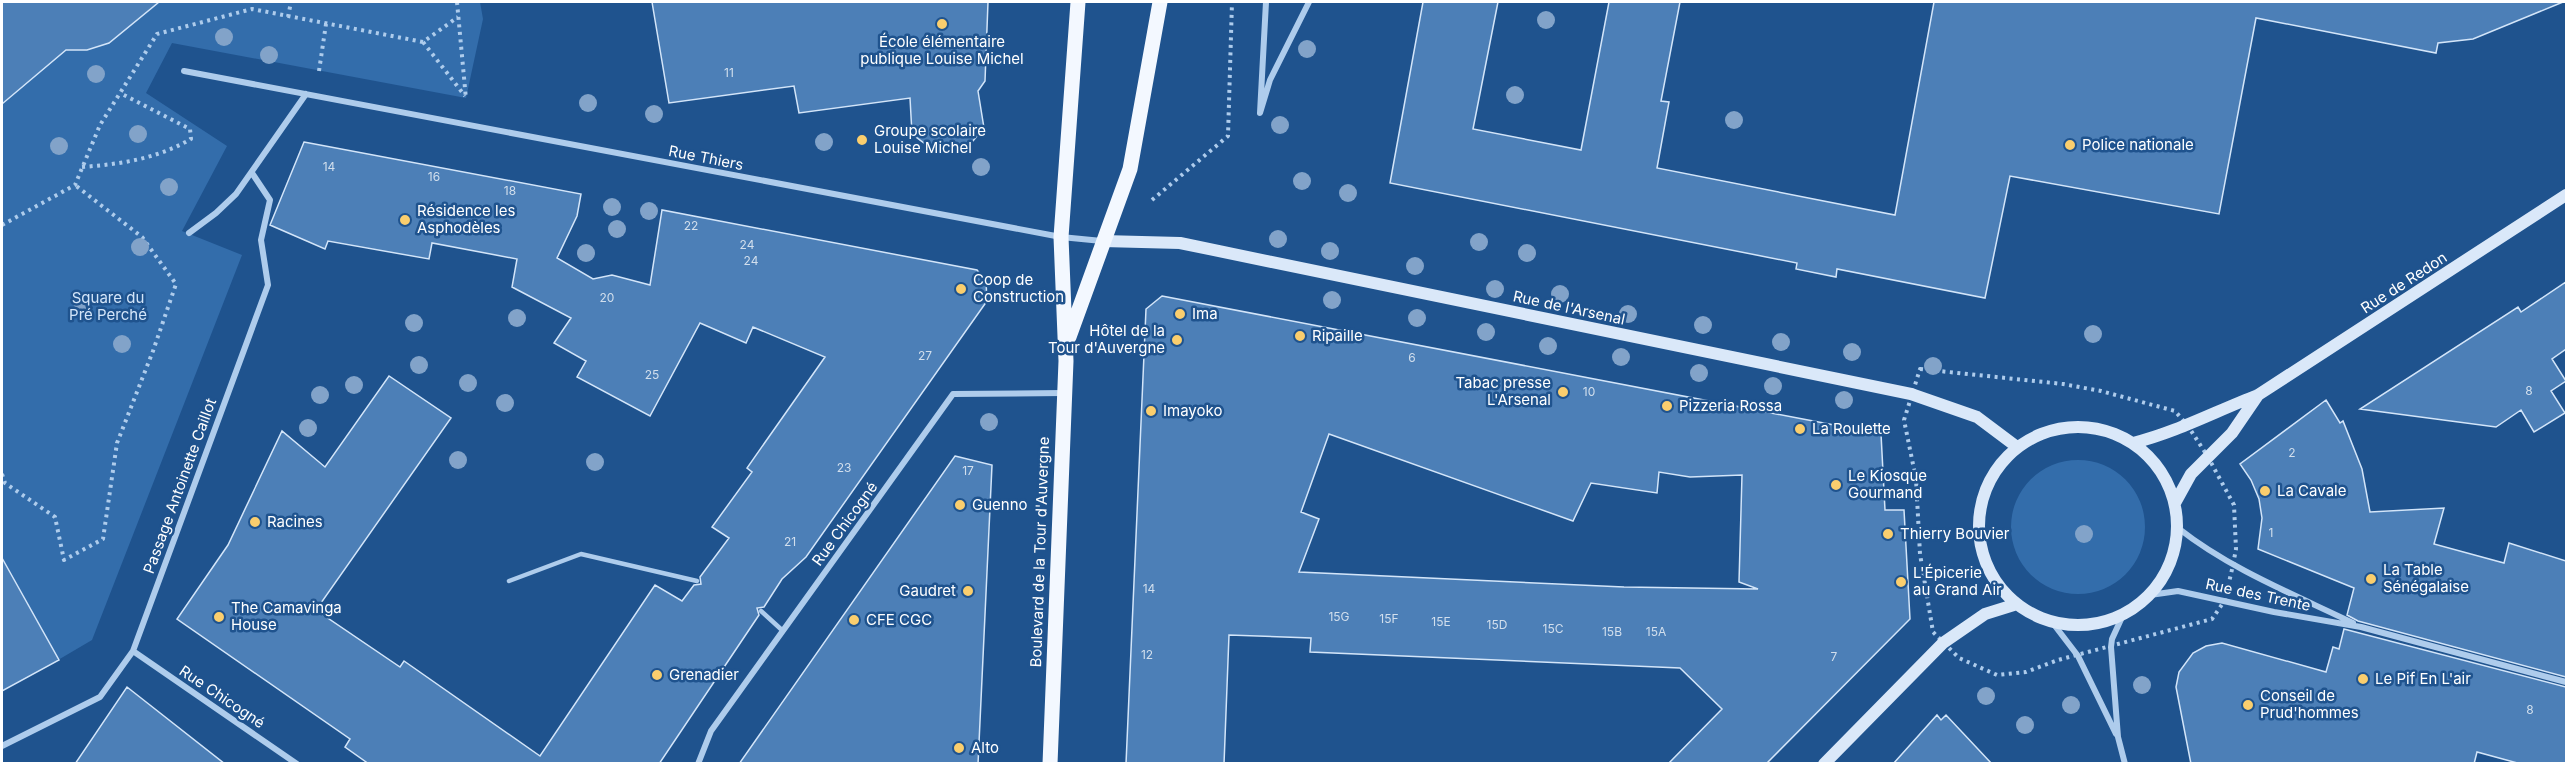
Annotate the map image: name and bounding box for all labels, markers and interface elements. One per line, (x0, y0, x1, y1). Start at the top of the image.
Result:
marker: École élémentaire publique Louise Michel (935, 17, 949, 31)
place label: École élémentaire publique Louise Michel (860, 32, 1024, 68)
house number: 11 (724, 65, 734, 80)
place label: Groupe scolaire Louise Michel (874, 121, 986, 157)
marker: Groupe scolaire Louise Michel (855, 133, 869, 147)
place label: Police nationale (2082, 135, 2194, 154)
marker: Police nationale (2063, 138, 2077, 152)
street label: Rue Thiers (667, 141, 745, 174)
house number: 14 (323, 159, 336, 174)
house number: 16 (428, 169, 440, 184)
house number: 18 (504, 183, 516, 198)
place label: Résidence les Asphodèles (417, 201, 515, 237)
marker: Résidence les Asphodèles (398, 213, 412, 227)
house number: 22 (684, 218, 698, 233)
house number: 24 (740, 237, 755, 252)
street label: Rue de Redon (2357, 248, 2450, 317)
house number: 24 (744, 253, 759, 268)
place label: Coop de Construction (973, 270, 1064, 306)
marker: Coop de Construction (954, 282, 968, 296)
street label: Rue de l'Arsenal (1511, 286, 1627, 329)
park label: Square du Pré Perché (69, 288, 147, 324)
house number: 20 (600, 290, 614, 305)
place label: Ima (1192, 304, 1218, 323)
marker: Ima (1173, 307, 1187, 321)
place label: Hôtel de la Tour d'Auvergne (1048, 321, 1165, 357)
place label: Ripaille (1312, 326, 1363, 345)
marker: Ripaille (1293, 329, 1307, 343)
marker: Hôtel de la Tour d'Auvergne (1170, 333, 1184, 347)
house number: 27 (918, 348, 932, 363)
house number: 6 (1408, 350, 1416, 365)
house number: 25 (645, 367, 659, 382)
place label: Tabac presse L'Arsenal (1456, 373, 1551, 409)
house number: 8 (2525, 383, 2533, 398)
house number: 10 (1583, 384, 1595, 399)
marker: Tabac presse L'Arsenal (1556, 385, 1570, 399)
street label: Passage Antoinette Caillot (139, 396, 220, 576)
place label: Pizzeria Rossa (1679, 396, 1782, 415)
marker: Pizzeria Rossa (1660, 399, 1674, 413)
place label: Imayoko (1163, 401, 1222, 420)
marker: Imayoko (1144, 404, 1158, 418)
place label: La Roulette (1812, 419, 1891, 438)
marker: La Roulette (1793, 422, 1807, 436)
street label: Boulevard de la Tour d'Auvergne (1026, 436, 1053, 668)
house number: 2 (2288, 445, 2296, 460)
house number: 23 (837, 460, 851, 475)
house number: 17 (962, 463, 974, 478)
place label: Le Kiosque Gourmand (1848, 466, 1927, 502)
street label: Rue Chicogné (808, 478, 881, 569)
marker: Le Kiosque Gourmand (1829, 478, 1843, 492)
place label: La Cavale (2277, 481, 2346, 500)
marker: La Cavale (2258, 484, 2272, 498)
place label: Guenno (972, 495, 1028, 514)
marker: Guenno (953, 498, 967, 512)
place label: Racines (267, 512, 323, 531)
marker: Racines (248, 515, 262, 529)
place label: Thierry Bouvier (1900, 524, 2010, 543)
house number: 1 (2269, 525, 2273, 540)
marker: Thierry Bouvier (1881, 527, 1895, 541)
house number: 21 (784, 534, 796, 549)
place label: La Table Sénégalaise (2383, 560, 2469, 596)
place label: L'Épicerie au Grand Air (1913, 563, 2002, 599)
marker: La Table Sénégalaise (2364, 572, 2378, 586)
street label: Rue des Trente (2204, 574, 2312, 615)
marker: L'Épicerie au Grand Air (1894, 575, 1908, 589)
place label: Gaudret (899, 581, 956, 600)
house number: 14 (1143, 581, 1156, 596)
marker: Gaudret (961, 584, 975, 598)
place label: The Camavinga House (231, 598, 342, 634)
house number: 15G (1328, 609, 1350, 624)
marker: The Camavinga House (212, 610, 226, 624)
place label: CFE CGC (866, 610, 932, 629)
house number: 15F (1379, 611, 1399, 626)
marker: CFE CGC (847, 613, 861, 627)
house number: 15E (1431, 614, 1451, 629)
house number: 15D (1487, 617, 1507, 632)
house number: 15C (1543, 621, 1564, 636)
house number: 15B (1602, 624, 1622, 639)
house number: 15A (1646, 624, 1666, 639)
house number: 12 (1141, 647, 1153, 662)
house number: 7 (1831, 649, 1838, 664)
street label: Rue Chicogné (176, 661, 269, 732)
place label: Grenadier (669, 665, 739, 684)
marker: Grenadier (650, 668, 664, 682)
place label: Le Pif En L'air (2375, 669, 2471, 688)
marker: Le Pif En L'air (2356, 672, 2370, 686)
place label: Conseil de Prud'hommes (2260, 686, 2359, 722)
marker: Conseil de Prud'hommes (2241, 698, 2255, 712)
house number: 8 (2526, 702, 2534, 717)
place label: Alto (971, 738, 999, 757)
marker: Alto (952, 741, 966, 755)

